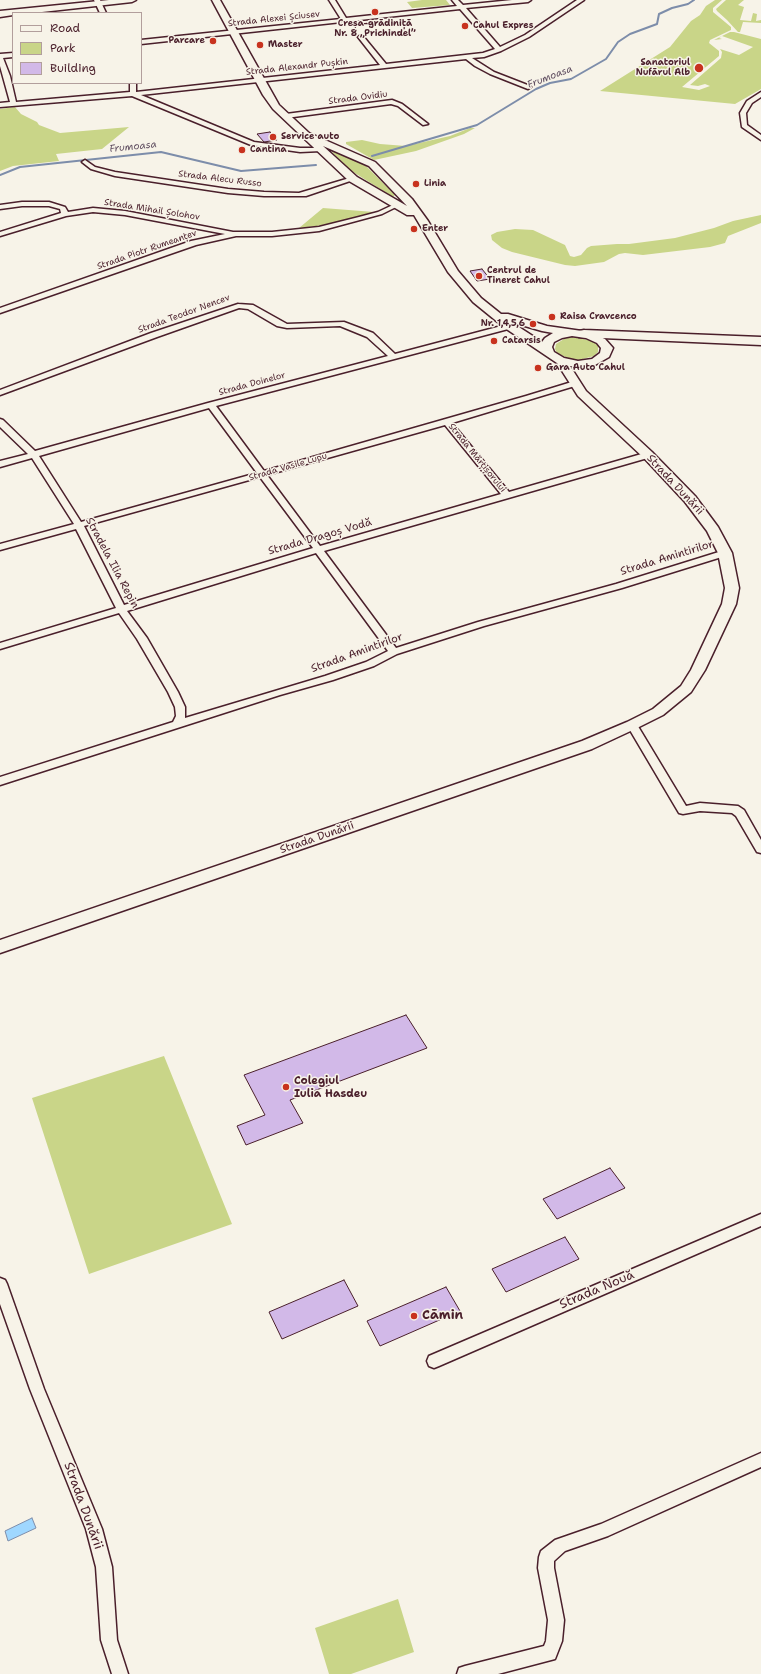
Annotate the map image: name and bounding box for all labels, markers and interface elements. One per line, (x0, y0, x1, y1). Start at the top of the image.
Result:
marker: Creșa-grădiniță Nr. 8 „Prichindel” (370, 7, 380, 17)
street label: Strada Alexei Șciusev (227, 9, 321, 29)
legend (12, 12, 142, 84)
place label: Creșa-grădiniță Nr. 8 „Prichindel” (334, 19, 416, 40)
text: Road (50, 20, 80, 36)
marker: Cahul Expres (460, 21, 470, 31)
place label: Cahul Expres (473, 21, 533, 31)
place label: Parcare (169, 36, 205, 46)
marker: Parcare (208, 36, 218, 46)
text: Park (50, 40, 76, 56)
marker: Master (255, 40, 265, 50)
place label: Master (268, 40, 303, 50)
street label: Strada Alexandr Pușkin (245, 56, 349, 78)
place label: Sanatoriul Nufărul Alb (636, 58, 690, 79)
text: Building (50, 60, 96, 76)
marker: Sanatoriul Nufărul Alb (693, 62, 705, 74)
water label: Frumoasa (526, 63, 574, 91)
street label: Strada Ovidiu (328, 89, 388, 107)
marker: Service auto (268, 132, 278, 142)
place label: Service auto (281, 132, 339, 142)
water label: Frumoasa (109, 139, 157, 155)
marker: Cantina (237, 145, 247, 155)
place label: Cantina (250, 145, 287, 155)
street label: Strada Alecu Russo (178, 169, 262, 189)
marker: Linia (411, 179, 421, 189)
place label: Linia (424, 179, 446, 189)
street label: Strada Mihail Șolohov (103, 197, 201, 223)
marker: Enter (409, 224, 419, 234)
place label: Enter (422, 224, 448, 234)
street label: Strada Piotr Rumeanțev (96, 228, 198, 272)
place label: Centrul de Tineret Cahul (487, 266, 550, 287)
marker: Centrul de Tineret Cahul (474, 271, 484, 281)
street label: Strada Teodor Nencev (137, 292, 231, 336)
marker: Raisa Cravcenco (547, 312, 557, 322)
place label: Raisa Cravcenco (560, 312, 637, 322)
place label: Nr. 1,4,5,6 (481, 319, 525, 329)
marker: Nr. 1,4,5,6 (528, 319, 538, 329)
marker: Catarsis (489, 336, 499, 346)
place label: Catarsis (502, 336, 541, 346)
marker: Gara Auto Cahul (533, 363, 543, 373)
place label: Gara Auto Cahul (546, 363, 625, 373)
street label: Strada Doinelor (217, 370, 287, 398)
street label: Strada Mărțișorului (446, 421, 508, 495)
street label: Strada Vasile Lupu (248, 451, 328, 483)
street label: Strada Dunării (644, 452, 706, 518)
street label: Stradela Ilia Repin (82, 515, 142, 611)
street label: Strada Dragoș Vodă (267, 516, 373, 558)
street label: Strada Amintirilor (619, 538, 715, 578)
street label: Strada Amintirilor (309, 630, 405, 676)
street label: Strada Dunării (278, 819, 356, 857)
place label: Colegiul Iulia Hasdeu (294, 1074, 367, 1100)
marker: Colegiul Iulia Hasdeu (281, 1082, 291, 1092)
street label: Strada Nouă (557, 1267, 637, 1313)
place label: Cămin (422, 1308, 463, 1324)
marker: Cămin (409, 1311, 419, 1321)
street label: Strada Dunării (60, 1460, 106, 1552)

